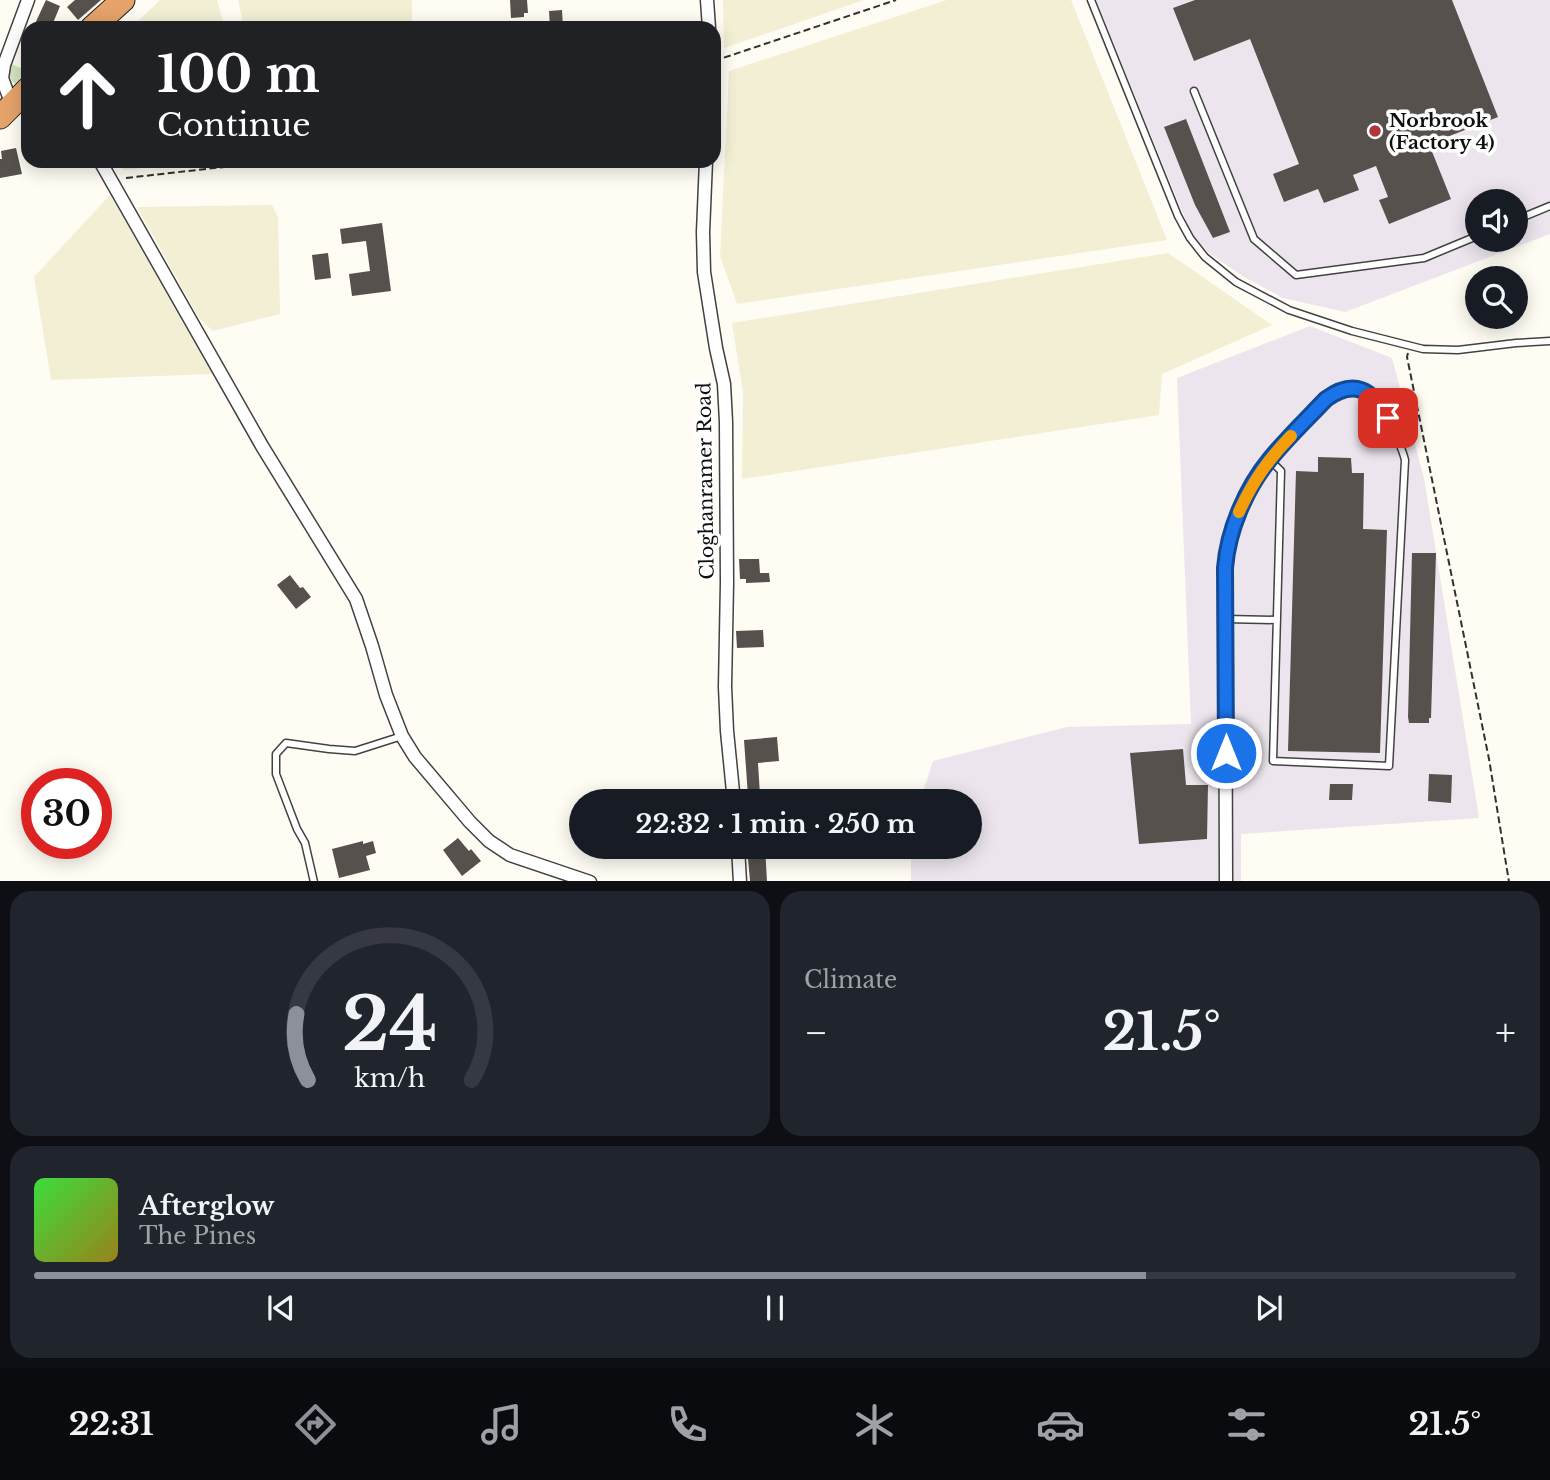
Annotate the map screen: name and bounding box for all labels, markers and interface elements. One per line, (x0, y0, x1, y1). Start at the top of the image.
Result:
text: 100 m (157, 44, 320, 105)
icon: ahead (42, 49, 133, 140)
text: Continue (157, 105, 310, 145)
place label: Norbrook (Factory 4) (1389, 109, 1495, 154)
marker: Norbrook (Factory 4) (1367, 123, 1383, 139)
map controls (1465, 189, 1528, 329)
button: sound (1465, 189, 1528, 252)
button: search (1465, 266, 1528, 329)
street label: Cloghanramer Road (692, 382, 719, 580)
pin (1358, 388, 1418, 448)
icon: arrive (1369, 399, 1407, 437)
position arrow (1189, 716, 1263, 790)
speed limit sign: 30 (21, 768, 112, 859)
text: 22:32 · 1 min · 250 m (636, 808, 916, 840)
text: Climate (804, 966, 897, 994)
text: 24 (342, 979, 438, 1070)
text: 21.5° (1102, 1000, 1221, 1064)
text: − (804, 1009, 828, 1056)
text: + (1495, 1009, 1516, 1056)
text: km/h (355, 1062, 425, 1093)
text: Afterglow (139, 1190, 275, 1222)
text: The Pines (139, 1222, 256, 1250)
icon: previous (262, 1289, 300, 1327)
icon: pause (756, 1289, 794, 1327)
icon: next (1250, 1289, 1288, 1327)
icon: directions (291, 1400, 340, 1449)
icon: music (477, 1400, 526, 1449)
icon: phone (663, 1400, 712, 1449)
icon: climate (850, 1400, 899, 1449)
icon: car (1036, 1400, 1085, 1449)
icon: filters (1222, 1400, 1271, 1449)
text: 22:31 (69, 1404, 154, 1444)
text: 21.5° (1408, 1404, 1481, 1444)

